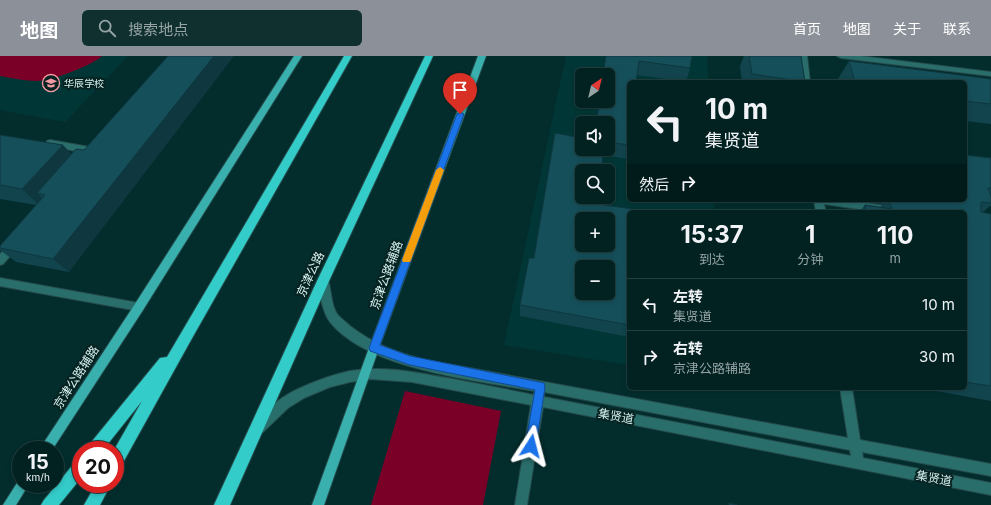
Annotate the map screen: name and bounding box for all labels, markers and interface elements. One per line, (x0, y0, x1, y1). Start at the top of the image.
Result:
search box (82, 10, 362, 46)
icon: search (96, 17, 118, 39)
text: 地图 (20, 19, 58, 42)
text: 搜索地点 (128, 20, 188, 39)
text: 首页 (793, 20, 821, 37)
text: 地图 (843, 20, 871, 37)
text: 关于 (893, 20, 921, 37)
text: 联系 (943, 20, 971, 37)
north arrow (575, 68, 615, 108)
map controls (575, 68, 615, 300)
school or university icon: 华辰学校 (41, 73, 61, 93)
pin (443, 73, 477, 114)
place label: 华辰学校 (64, 77, 104, 89)
icon: arrive (449, 79, 471, 101)
text: 10 m (705, 92, 768, 126)
icon: left (639, 96, 691, 148)
button: sound (575, 116, 615, 156)
text: 集贤道 (705, 130, 759, 151)
button: search (575, 164, 615, 204)
icon: right (677, 172, 699, 194)
text: 然后 (639, 175, 669, 194)
button: + (575, 212, 615, 252)
text: 15:37 (680, 220, 744, 249)
text: 1 (805, 220, 815, 249)
text: 110 (877, 221, 914, 250)
street label: 京津公路辅路 (367, 239, 405, 311)
street label: 京津公路 (293, 249, 327, 299)
text: m (889, 250, 901, 266)
text: 到达 (699, 251, 725, 267)
text: 分钟 (797, 251, 823, 267)
button: − (575, 260, 615, 300)
text: 左转 (673, 287, 703, 306)
icon: left (639, 294, 661, 316)
text: 10 m (922, 295, 955, 314)
text: 集贤道 (673, 308, 712, 324)
text: 右转 (673, 339, 703, 358)
street label: 京津公路辅路 (50, 343, 102, 411)
icon: right (639, 346, 661, 368)
text: 30 m (919, 347, 955, 366)
text: 京津公路辅路 (673, 360, 751, 376)
street label: 集贤道 (597, 405, 635, 427)
position arrow (510, 425, 552, 467)
speed limit sign: 20 (72, 441, 124, 493)
text: 15 (27, 450, 49, 474)
street label: 集贤道 (915, 467, 953, 489)
text: km/h (26, 471, 50, 483)

